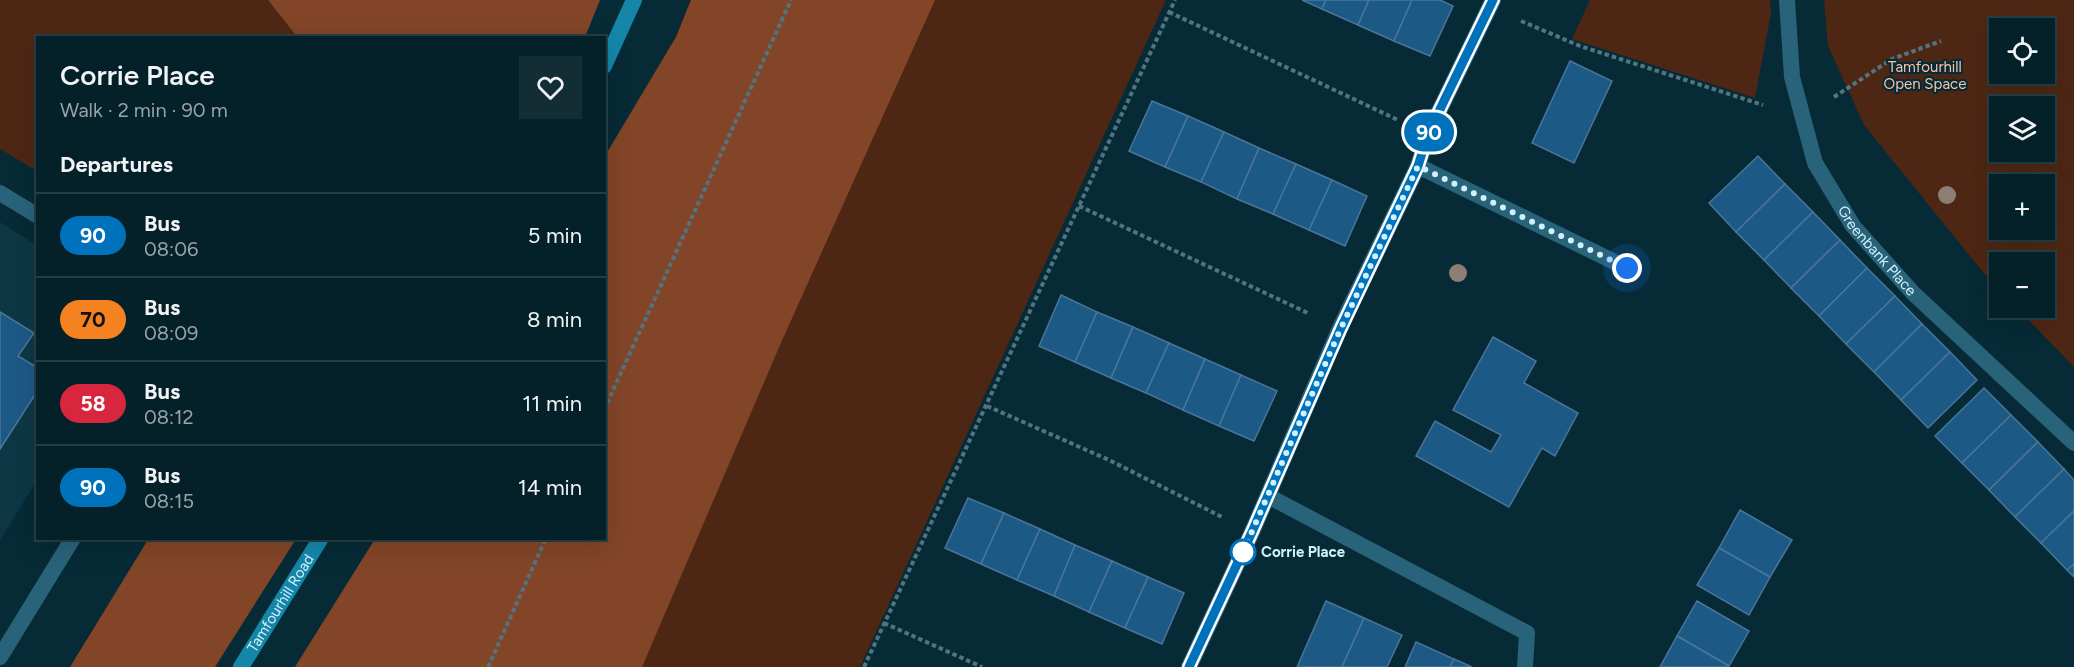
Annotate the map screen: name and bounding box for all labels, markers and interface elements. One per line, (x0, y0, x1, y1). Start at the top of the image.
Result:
map controls (1989, 18, 2055, 318)
button: locate (1989, 18, 2055, 84)
button: heart (519, 56, 582, 119)
text: Corrie Place (60, 58, 215, 92)
park label: Tamfourhill Open Space (1884, 58, 1966, 93)
button: layers (1989, 96, 2055, 162)
text: Walk · 2 min · 90 m (60, 98, 228, 122)
line badge: 90 (1402, 112, 1456, 152)
text: 90 (1416, 120, 1442, 145)
text: Departures (60, 151, 173, 178)
button: + (1989, 174, 2055, 240)
street label: Greenbank Place (1834, 202, 1920, 300)
text: Bus (144, 210, 180, 237)
text: 5 min (528, 222, 582, 249)
text: 90 (80, 223, 106, 248)
text: 08:06 (144, 237, 198, 261)
button: − (1989, 252, 2055, 318)
your location (1612, 253, 1642, 283)
text: Bus (144, 294, 180, 321)
text: 8 min (527, 306, 582, 333)
text: 70 (80, 307, 106, 332)
text: 08:09 (144, 321, 198, 345)
text: Bus (144, 378, 180, 405)
text: 11 min (522, 390, 582, 417)
text: 58 (80, 391, 106, 416)
text: 08:12 (144, 405, 194, 429)
text: Bus (144, 462, 180, 489)
text: 14 min (518, 474, 582, 501)
text: 90 (80, 475, 106, 500)
text: 08:15 (144, 489, 194, 513)
marker: Corrie Place (1230, 539, 1256, 565)
place label: Corrie Place (1261, 543, 1346, 561)
street label: Tamfourhill Road (243, 551, 318, 656)

